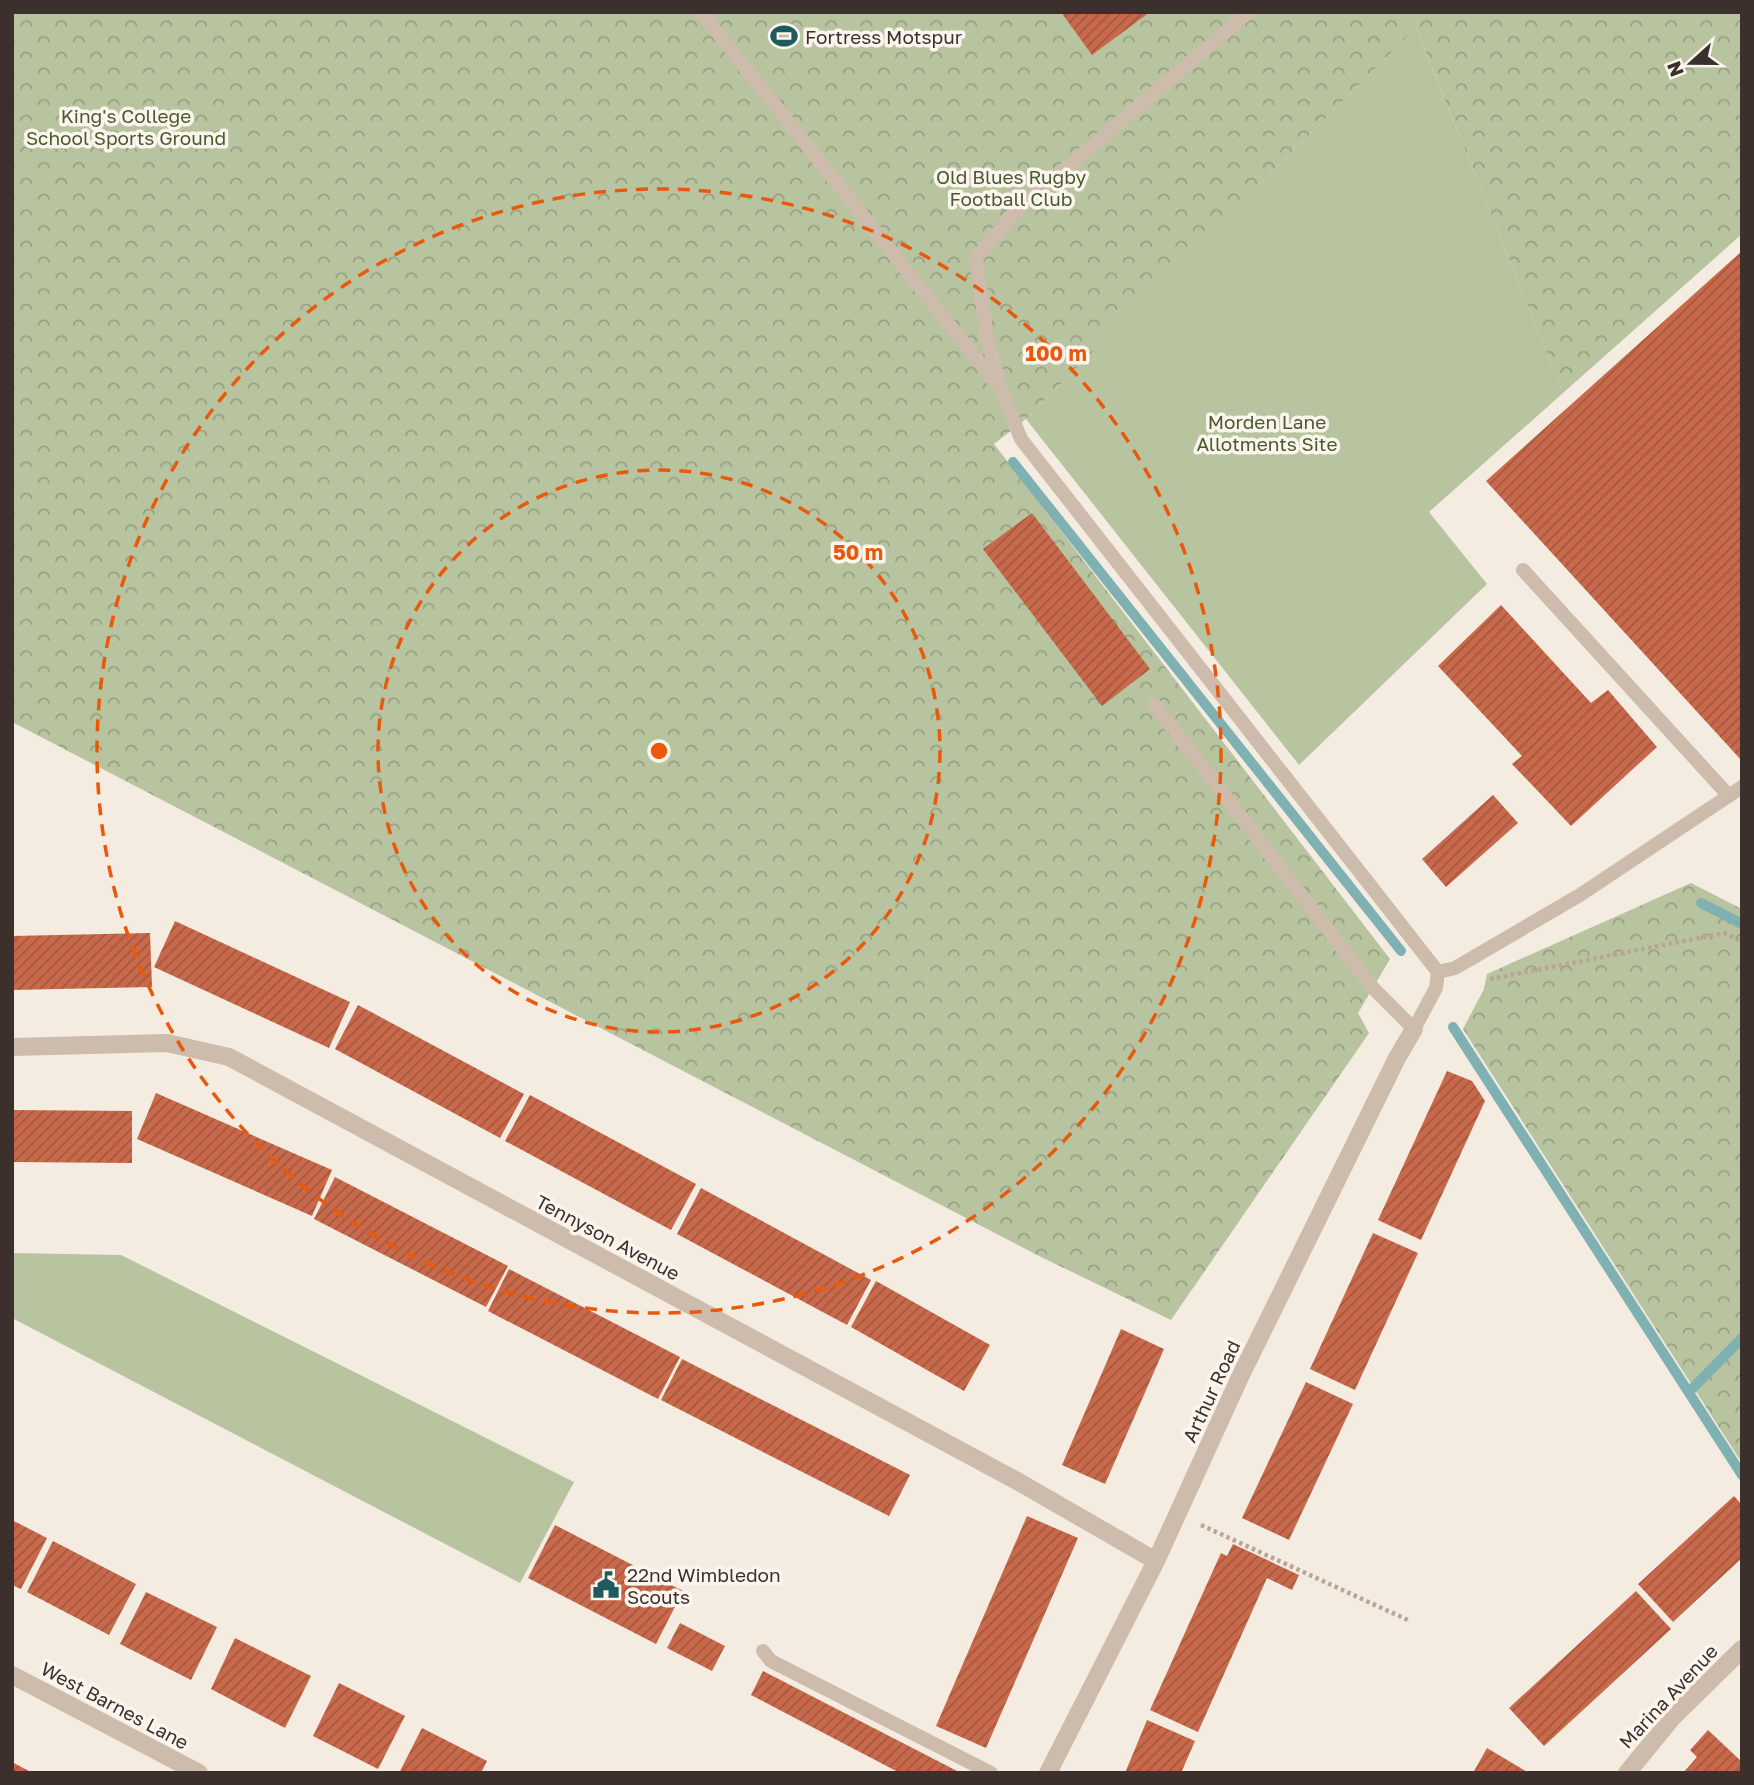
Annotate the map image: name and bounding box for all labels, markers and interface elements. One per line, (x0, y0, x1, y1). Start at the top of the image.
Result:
sports icon: Fortress Motspur (769, 21, 799, 51)
place label: Fortress Motspur (805, 25, 963, 48)
north arrow (1656, 28, 1726, 98)
text: N (1661, 58, 1688, 80)
park label: King's College School Sports Ground (26, 104, 226, 149)
park label: Old Blues Rugby Football Club (936, 165, 1086, 210)
text: 100 m (1025, 340, 1087, 366)
park label: Morden Lane Allotments Site (1197, 410, 1337, 455)
text: 50 m (833, 539, 883, 565)
centre of rings (647, 739, 671, 763)
street label: Tennyson Avenue (532, 1189, 684, 1285)
street label: Arthur Road (1177, 1336, 1245, 1446)
place label: 22nd Wimbledon Scouts (627, 1563, 781, 1608)
public building icon: 22nd Wimbledon Scouts (591, 1570, 621, 1600)
street label: Marina Avenue (1614, 1639, 1722, 1753)
street label: West Barnes Lane (37, 1656, 193, 1754)

